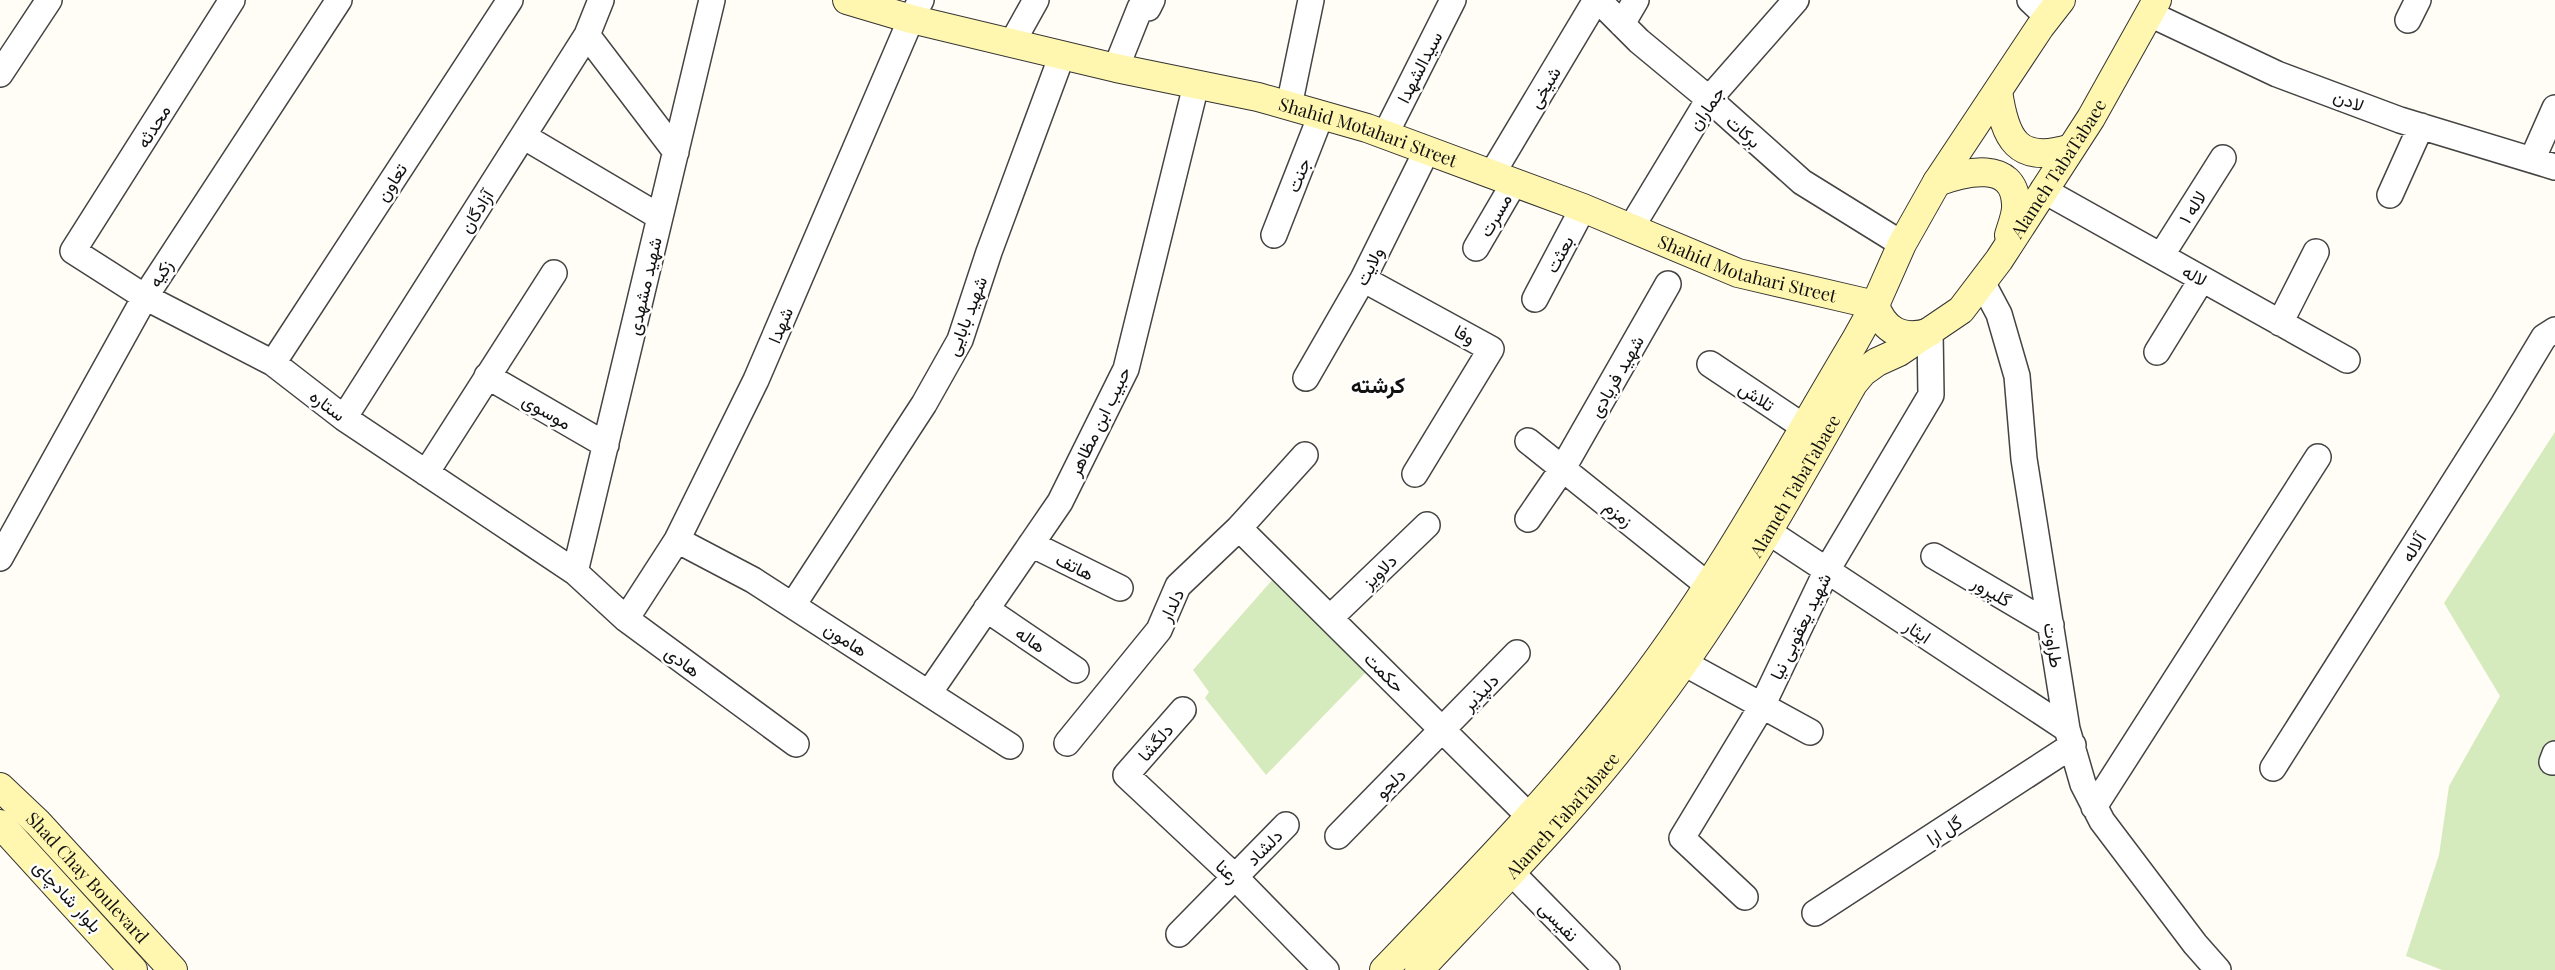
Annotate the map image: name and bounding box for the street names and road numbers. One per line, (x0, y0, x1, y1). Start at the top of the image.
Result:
street label: سیدالشهدا (1391, 27, 1447, 107)
street label: شیخی (1522, 62, 1566, 112)
street label: جماران (1682, 81, 1730, 135)
street label: لادن (2330, 83, 2368, 117)
street label: Shahid Motahari Street (1276, 92, 1461, 173)
street label: Alameh TabaTabaee (2004, 94, 2111, 243)
street label: محدثه (130, 100, 176, 152)
street label: برکات (1721, 109, 1767, 153)
street label: جنت (1281, 154, 1315, 196)
street label: تعاون (370, 158, 412, 206)
street label: آزادگان (453, 183, 499, 237)
street label: لاله ۱ (2173, 186, 2211, 228)
street label: مسرت (1473, 189, 1517, 241)
street label: Shahid Motahari Street (1655, 229, 1840, 308)
street label: بعثت (1539, 231, 1579, 277)
street label: شهید مشهدی (621, 235, 667, 337)
street label: ولایت (1349, 242, 1389, 290)
street label: زکیه (142, 255, 178, 291)
street label: لاله (2178, 259, 2212, 291)
street label: شهید بابایی (940, 273, 992, 359)
street label: شهدا (762, 303, 798, 347)
street label: وفا (1450, 318, 1480, 350)
street label: شهید فریادی (1583, 331, 1649, 421)
street label: حبیب ابن مظاهر (1062, 362, 1136, 481)
street label: تلاش (1735, 375, 1780, 417)
street label: ستاره (305, 384, 351, 426)
street label: موسوی (518, 387, 576, 435)
street label: Alameh TabaTabaee (1743, 410, 1845, 562)
street label: زمزم (1599, 494, 1638, 533)
street label: آلاله (2395, 526, 2432, 566)
street label: هاتف (1052, 547, 1098, 585)
street label: دلاویز (1356, 548, 1402, 594)
street label: شهید یعقوبی نیا (1764, 569, 1836, 683)
street label: گلپرور (1967, 569, 2016, 613)
street label: دلدار (1152, 585, 1189, 626)
street label: ایثار (1899, 613, 1936, 649)
street label: هامون (820, 616, 872, 662)
street label: هاله (1011, 620, 1051, 658)
street label: طراوت (2039, 621, 2069, 669)
street label: هادی (660, 640, 706, 682)
street label: حکمت (1359, 646, 1411, 698)
street label: دلپذیر (1456, 668, 1504, 717)
street label: دلگشا (1132, 718, 1178, 766)
street label: Alameh TabaTabaee (1499, 747, 1624, 884)
street label: دلجو (1369, 762, 1411, 804)
street label: Shad Chay Boulevard (21, 806, 155, 949)
street label: گل ارا (1922, 810, 1966, 850)
street label: دلشاد (1241, 824, 1287, 870)
street label: رعنا (1211, 854, 1245, 888)
street label: بلوار شادچای (28, 855, 108, 938)
street label: نفیسی (1534, 896, 1584, 946)

